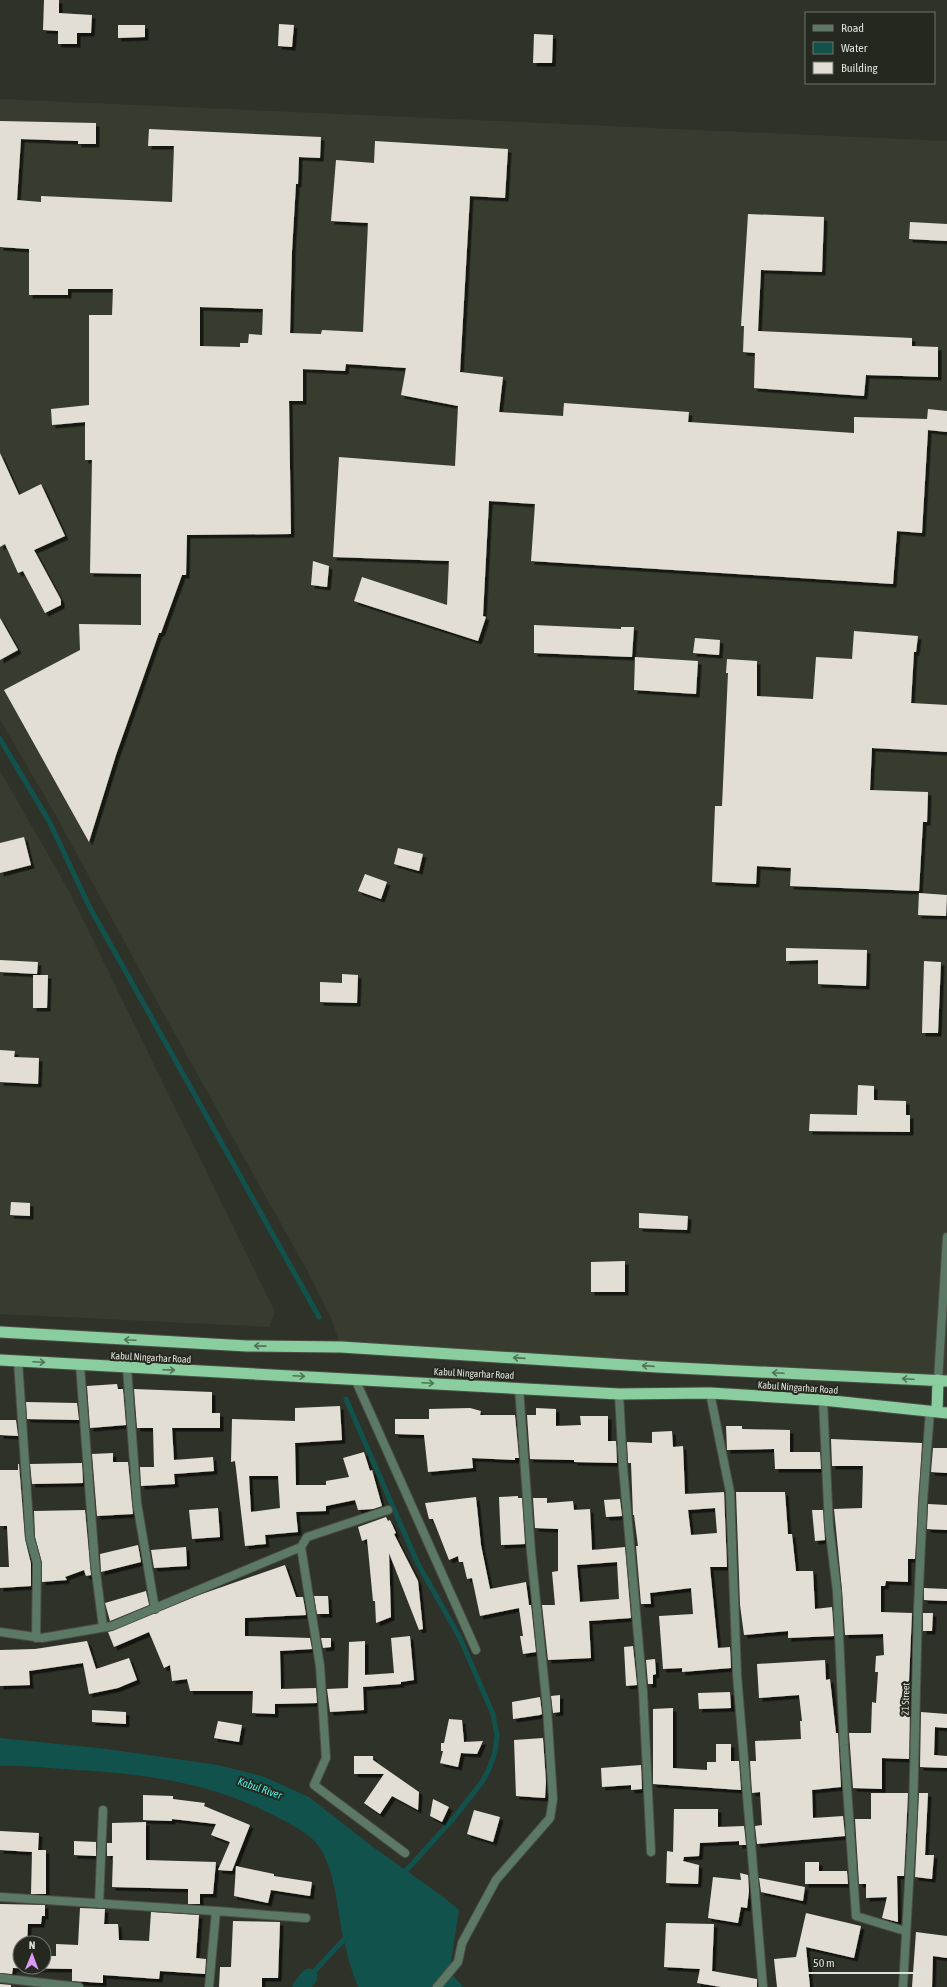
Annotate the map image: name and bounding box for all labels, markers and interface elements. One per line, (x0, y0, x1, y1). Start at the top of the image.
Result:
legend (805, 12, 935, 84)
text: Road (841, 21, 864, 35)
text: Water (841, 41, 868, 55)
text: Building (841, 61, 879, 75)
one-way arrow (124, 1336, 137, 1343)
one-way arrow (254, 1342, 267, 1350)
street label: Kabul Ningarhar Road (110, 1350, 192, 1365)
one-way arrow (513, 1355, 526, 1362)
one-way arrow (32, 1359, 45, 1366)
one-way arrow (642, 1363, 655, 1370)
one-way arrow (162, 1366, 175, 1373)
street label: Kabul Ningarhar Road (433, 1366, 515, 1381)
one-way arrow (772, 1369, 785, 1376)
one-way arrow (292, 1372, 305, 1379)
one-way arrow (902, 1375, 915, 1382)
one-way arrow (421, 1379, 434, 1386)
street label: Kabul Ningarhar Road (757, 1379, 839, 1396)
street label: 21 Street (899, 1682, 912, 1716)
water label: Kabul River (236, 1775, 284, 1801)
north arrow (12, 1935, 52, 1975)
text: N (29, 1939, 36, 1951)
scale bar (807, 1949, 927, 1975)
text: 50 m (813, 1956, 835, 1970)

